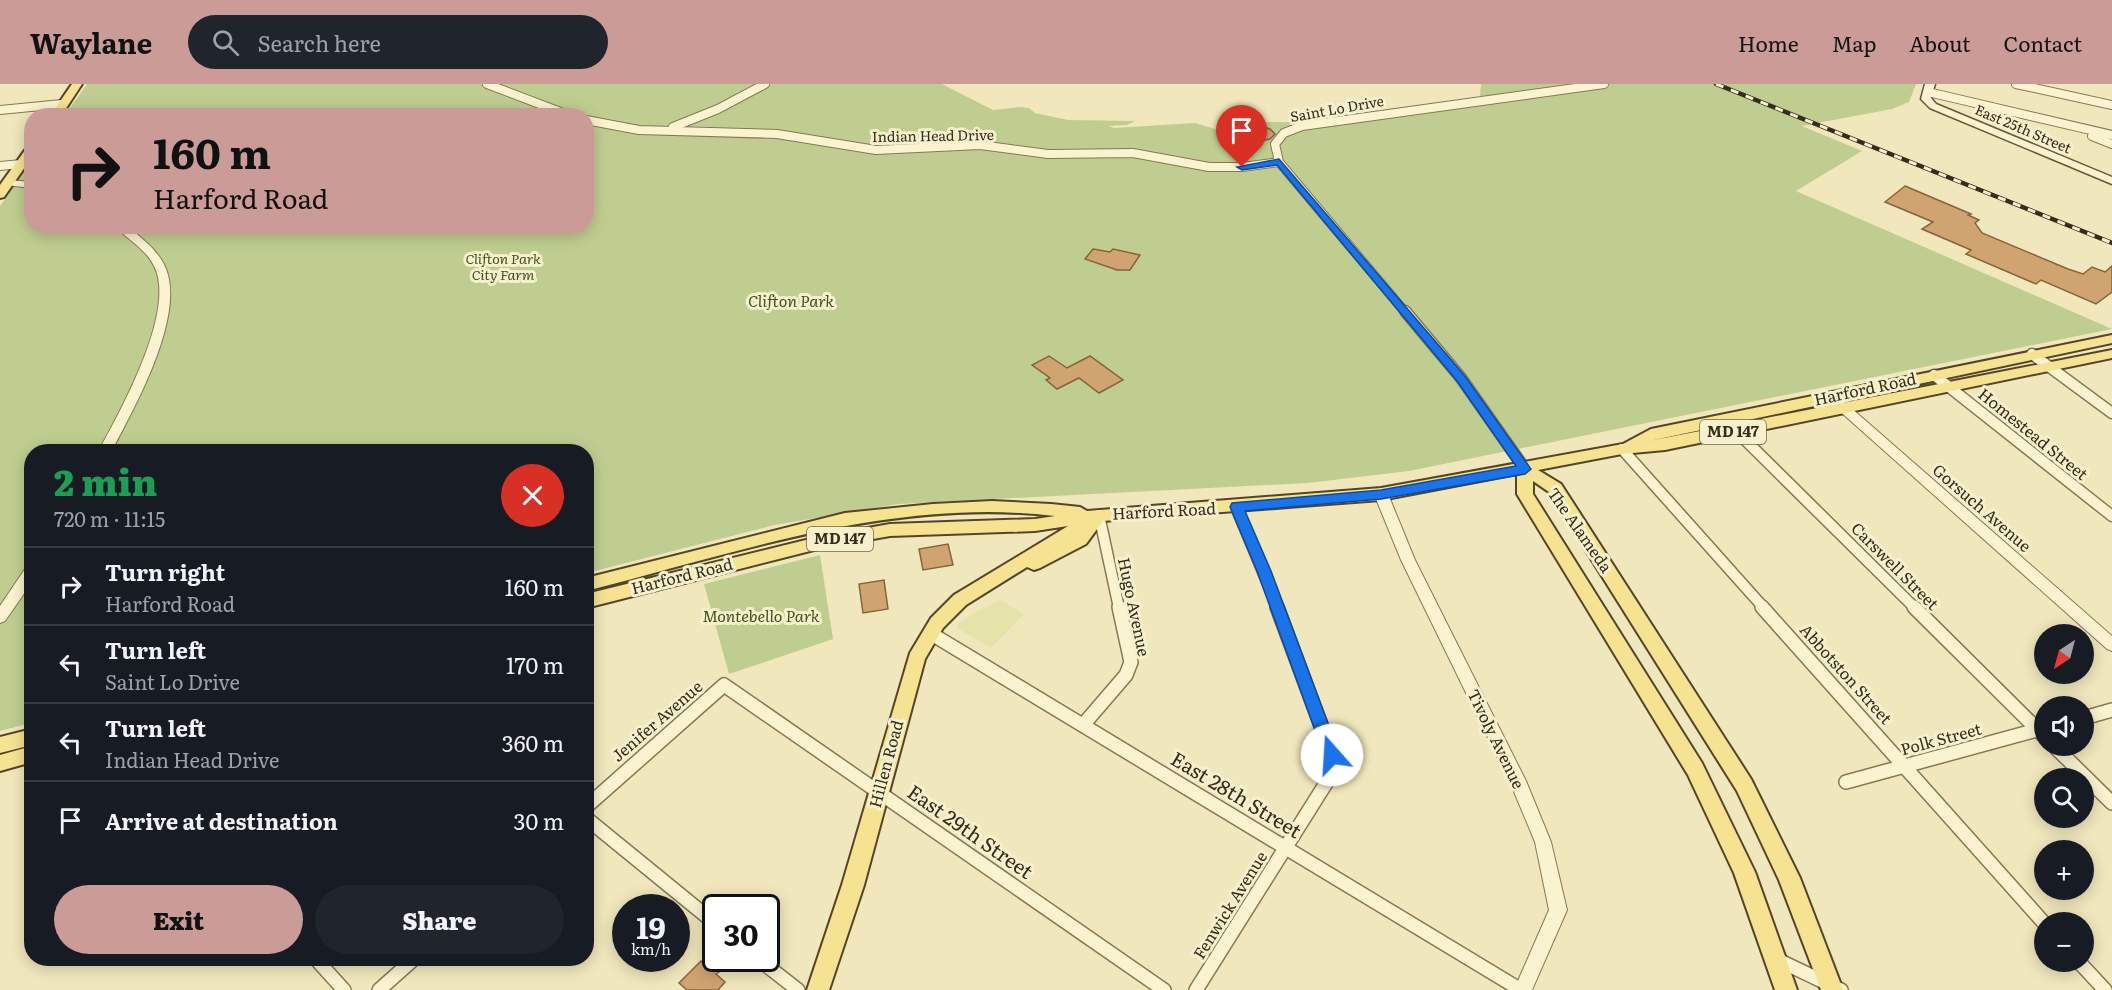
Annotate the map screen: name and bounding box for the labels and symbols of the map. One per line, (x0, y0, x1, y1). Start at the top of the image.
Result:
street label: Saint Lo Drive (1289, 90, 1385, 126)
street label: East 25th Street (1972, 99, 2075, 158)
pin (1216, 105, 1267, 167)
street label: Indian Head Drive (872, 124, 994, 146)
park label: Clifton Park City Farm (465, 248, 541, 284)
park label: Clifton Park (748, 288, 834, 312)
street label: Harford Road (1811, 365, 1918, 411)
street label: Homestead Street (1974, 381, 2094, 485)
road number: MD 147 (1700, 420, 1766, 444)
street label: Gorsuch Avenue (1928, 458, 2037, 557)
street label: The Alameda (1543, 482, 1619, 577)
street label: Harford Road (1111, 495, 1217, 525)
street label: Carswell Street (1846, 516, 1945, 615)
road number: MD 147 (807, 527, 873, 551)
street label: Harford Road (628, 551, 735, 599)
street label: Hugo Avenue (1113, 555, 1157, 658)
park label: Montebello Park (702, 603, 820, 627)
street label: Abbotston Street (1795, 618, 1899, 729)
north arrow (2034, 624, 2094, 684)
street label: Jenifer Avenue (606, 674, 707, 767)
street label: Tivoly Avenue (1462, 685, 1531, 792)
street label: Polk Street (1898, 716, 1984, 760)
street label: Hillen Road (862, 717, 908, 810)
position arrow (1300, 723, 1364, 787)
street label: East 28th Street (1166, 742, 1308, 844)
street label: East 29th Street (902, 776, 1040, 885)
street label: Fenwick Avenue (1186, 846, 1272, 963)
speed limit sign: 30 (702, 894, 780, 972)

